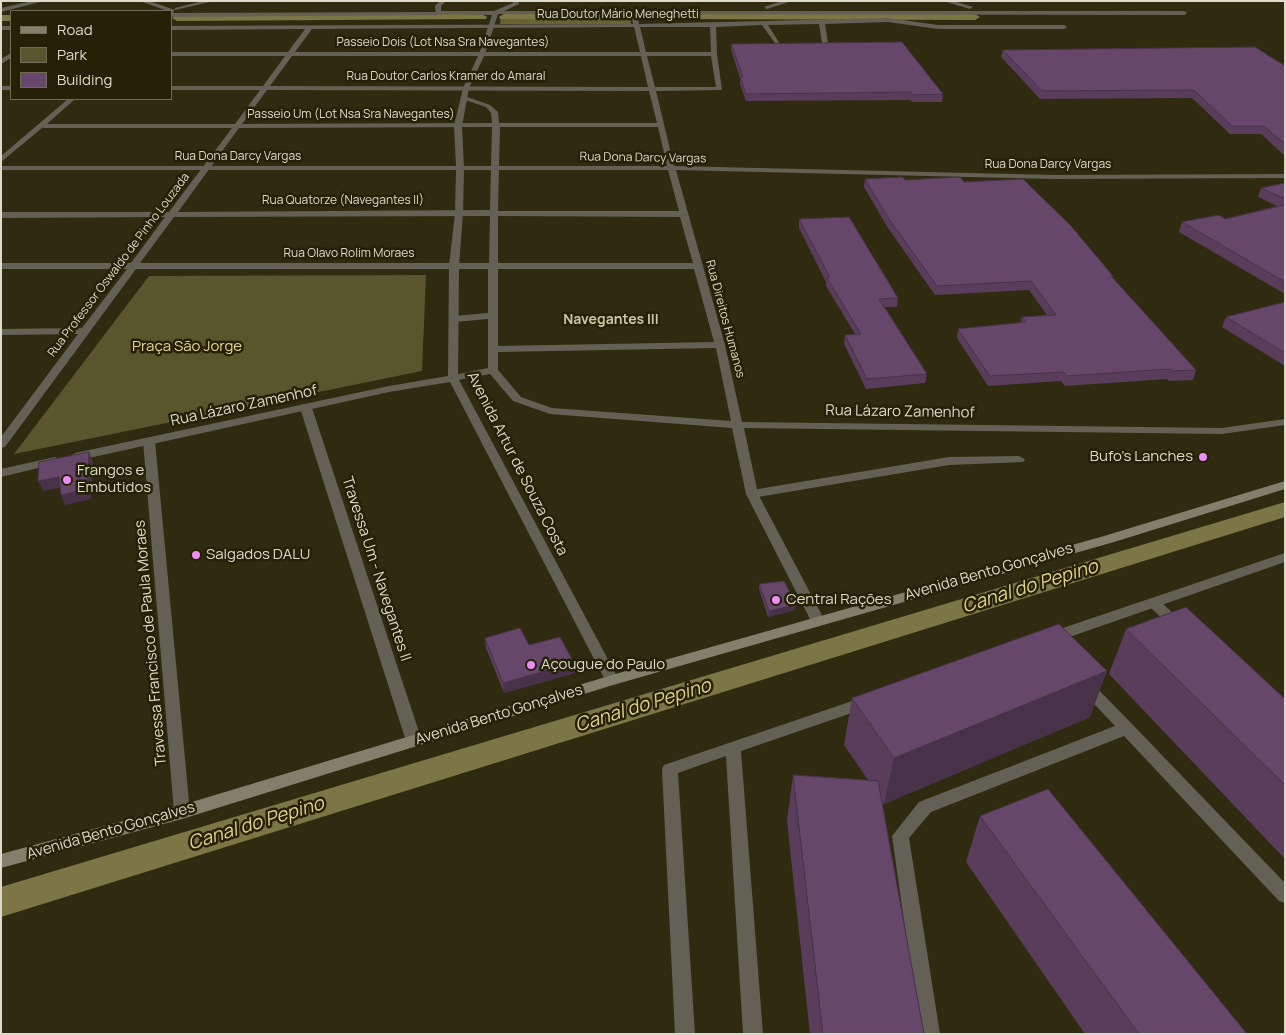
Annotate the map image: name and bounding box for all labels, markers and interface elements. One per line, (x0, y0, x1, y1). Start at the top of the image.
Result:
street label: Rua Doutor Mário Meneghetti (537, 8, 699, 22)
legend (10, 10, 172, 100)
text: Road (57, 19, 93, 40)
street label: Passeio Dois (Lot Nsa Sra Navegantes) (337, 36, 549, 50)
text: Park (57, 44, 87, 65)
text: Building (57, 69, 112, 90)
street label: Rua Doutor Carlos Kramer do Amaral (347, 70, 545, 84)
street label: Passeio Um (Lot Nsa Sra Navegantes) (247, 108, 455, 122)
street label: Rua Dona Darcy Vargas (175, 150, 301, 164)
street label: Rua Dona Darcy Vargas (580, 150, 706, 166)
street label: Rua Dona Darcy Vargas (985, 158, 1111, 172)
street label: Rua Professor Oswaldo de Pinho Louzada (45, 170, 193, 360)
street label: Rua Quatorze (Navegantes II) (262, 194, 424, 208)
street label: Rua Olavo Rolim Moraes (283, 247, 415, 261)
street label: Rua Direitos Humanos (702, 258, 748, 380)
district label: Navegantes III (563, 312, 659, 328)
park label: Praça São Jorge (132, 338, 242, 356)
street label: Avenida Artur de Souza Costa (463, 369, 571, 559)
street label: Rua Lázaro Zamenhof (169, 382, 319, 430)
street label: Rua Lázaro Zamenhof (825, 402, 975, 422)
place label: Bufo's Lanches (1090, 448, 1193, 466)
marker: Bufo's Lanches (1197, 451, 1209, 463)
place label: Frangos e Embutidos (77, 462, 151, 497)
marker: Frangos e Embutidos (61, 474, 73, 486)
street label: Travessa Um - Navegantes II (338, 474, 414, 664)
street label: Travessa Francisco de Paula Moraes (131, 519, 171, 767)
street label: Avenida Bento Gonçalves (903, 539, 1075, 605)
place label: Salgados DALU (206, 546, 310, 564)
marker: Salgados DALU (190, 549, 202, 561)
water label: Canal do Pepino (959, 556, 1101, 618)
place label: Central Rações (786, 591, 892, 609)
marker: Central Rações (770, 594, 782, 606)
place label: Açougue do Paulo (541, 656, 665, 674)
marker: Açougue do Paulo (525, 659, 537, 671)
water label: Canal do Pepino (572, 675, 714, 737)
street label: Avenida Bento Gonçalves (413, 681, 585, 749)
water label: Canal do Pepino (185, 793, 327, 855)
street label: Avenida Bento Gonçalves (25, 798, 197, 864)

